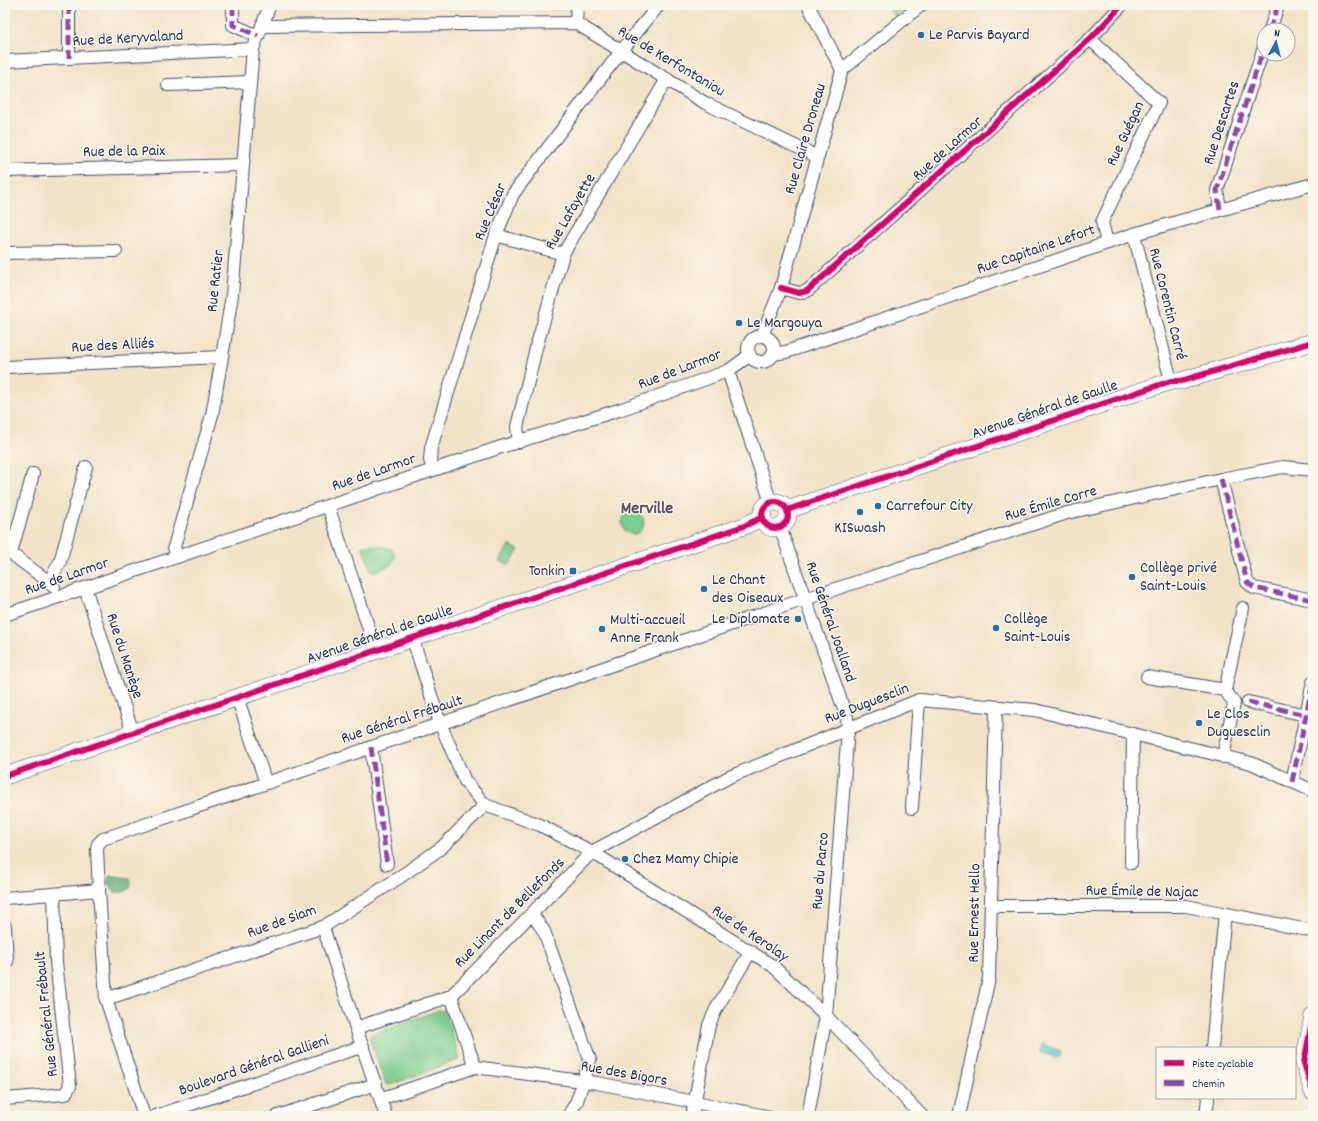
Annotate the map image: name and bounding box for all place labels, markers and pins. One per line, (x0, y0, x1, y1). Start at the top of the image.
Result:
place label: Le Parvis Bayard (929, 24, 1029, 47)
marker: Le Parvis Bayard (916, 30, 926, 40)
place label: Le Margouya (747, 312, 823, 335)
marker: Le Margouya (734, 318, 744, 328)
place label: Carrefour City (886, 495, 973, 518)
marker: Carrefour City (873, 501, 883, 511)
marker: KISwash (855, 507, 865, 517)
place label: KISwash (834, 517, 886, 540)
place label: Collège privé Saint-Louis (1140, 557, 1217, 598)
place label: Tonkin (529, 560, 565, 583)
marker: Tonkin (568, 566, 578, 576)
place label: Le Chant des Oiseaux (712, 569, 783, 610)
marker: Collège privé Saint-Louis (1127, 572, 1137, 582)
marker: Le Chant des Oiseaux (699, 584, 709, 594)
place label: Le Diplomate (712, 608, 790, 631)
place label: Collège Saint-Louis (1004, 608, 1071, 649)
place label: Multi-accueil Anne Frank (610, 609, 686, 650)
marker: Le Diplomate (793, 614, 803, 624)
marker: Collège Saint-Louis (991, 623, 1001, 633)
marker: Multi-accueil Anne Frank (597, 624, 607, 634)
place label: Le Clos Duguesclin (1207, 703, 1270, 744)
marker: Le Clos Duguesclin (1194, 718, 1204, 728)
place label: Chez Mamy Chipie (633, 848, 739, 871)
marker: Chez Mamy Chipie (620, 854, 630, 864)

